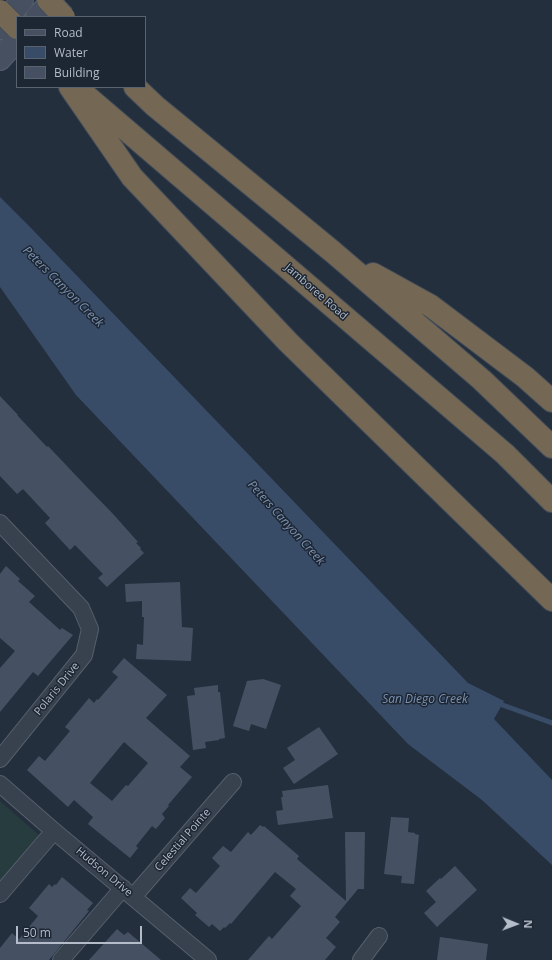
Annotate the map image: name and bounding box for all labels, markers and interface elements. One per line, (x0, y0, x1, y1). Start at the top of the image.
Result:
legend (16, 16, 146, 88)
text: Road (54, 24, 83, 41)
text: Water (54, 44, 88, 61)
text: Building (54, 64, 99, 81)
water label: Peters Canyon Creek (20, 244, 106, 330)
street label: Jamboree Road (282, 261, 350, 323)
water label: Peters Canyon Creek (244, 478, 328, 568)
street label: Polaris Drive (32, 660, 82, 718)
water label: San Diego Creek (382, 693, 468, 707)
street label: Celestial Pointe (152, 806, 214, 874)
street label: Hudson Drive (73, 844, 135, 900)
north arrow (496, 904, 536, 944)
scale bar (18, 918, 144, 944)
text: N (521, 920, 536, 929)
text: 50 m (23, 924, 51, 941)

